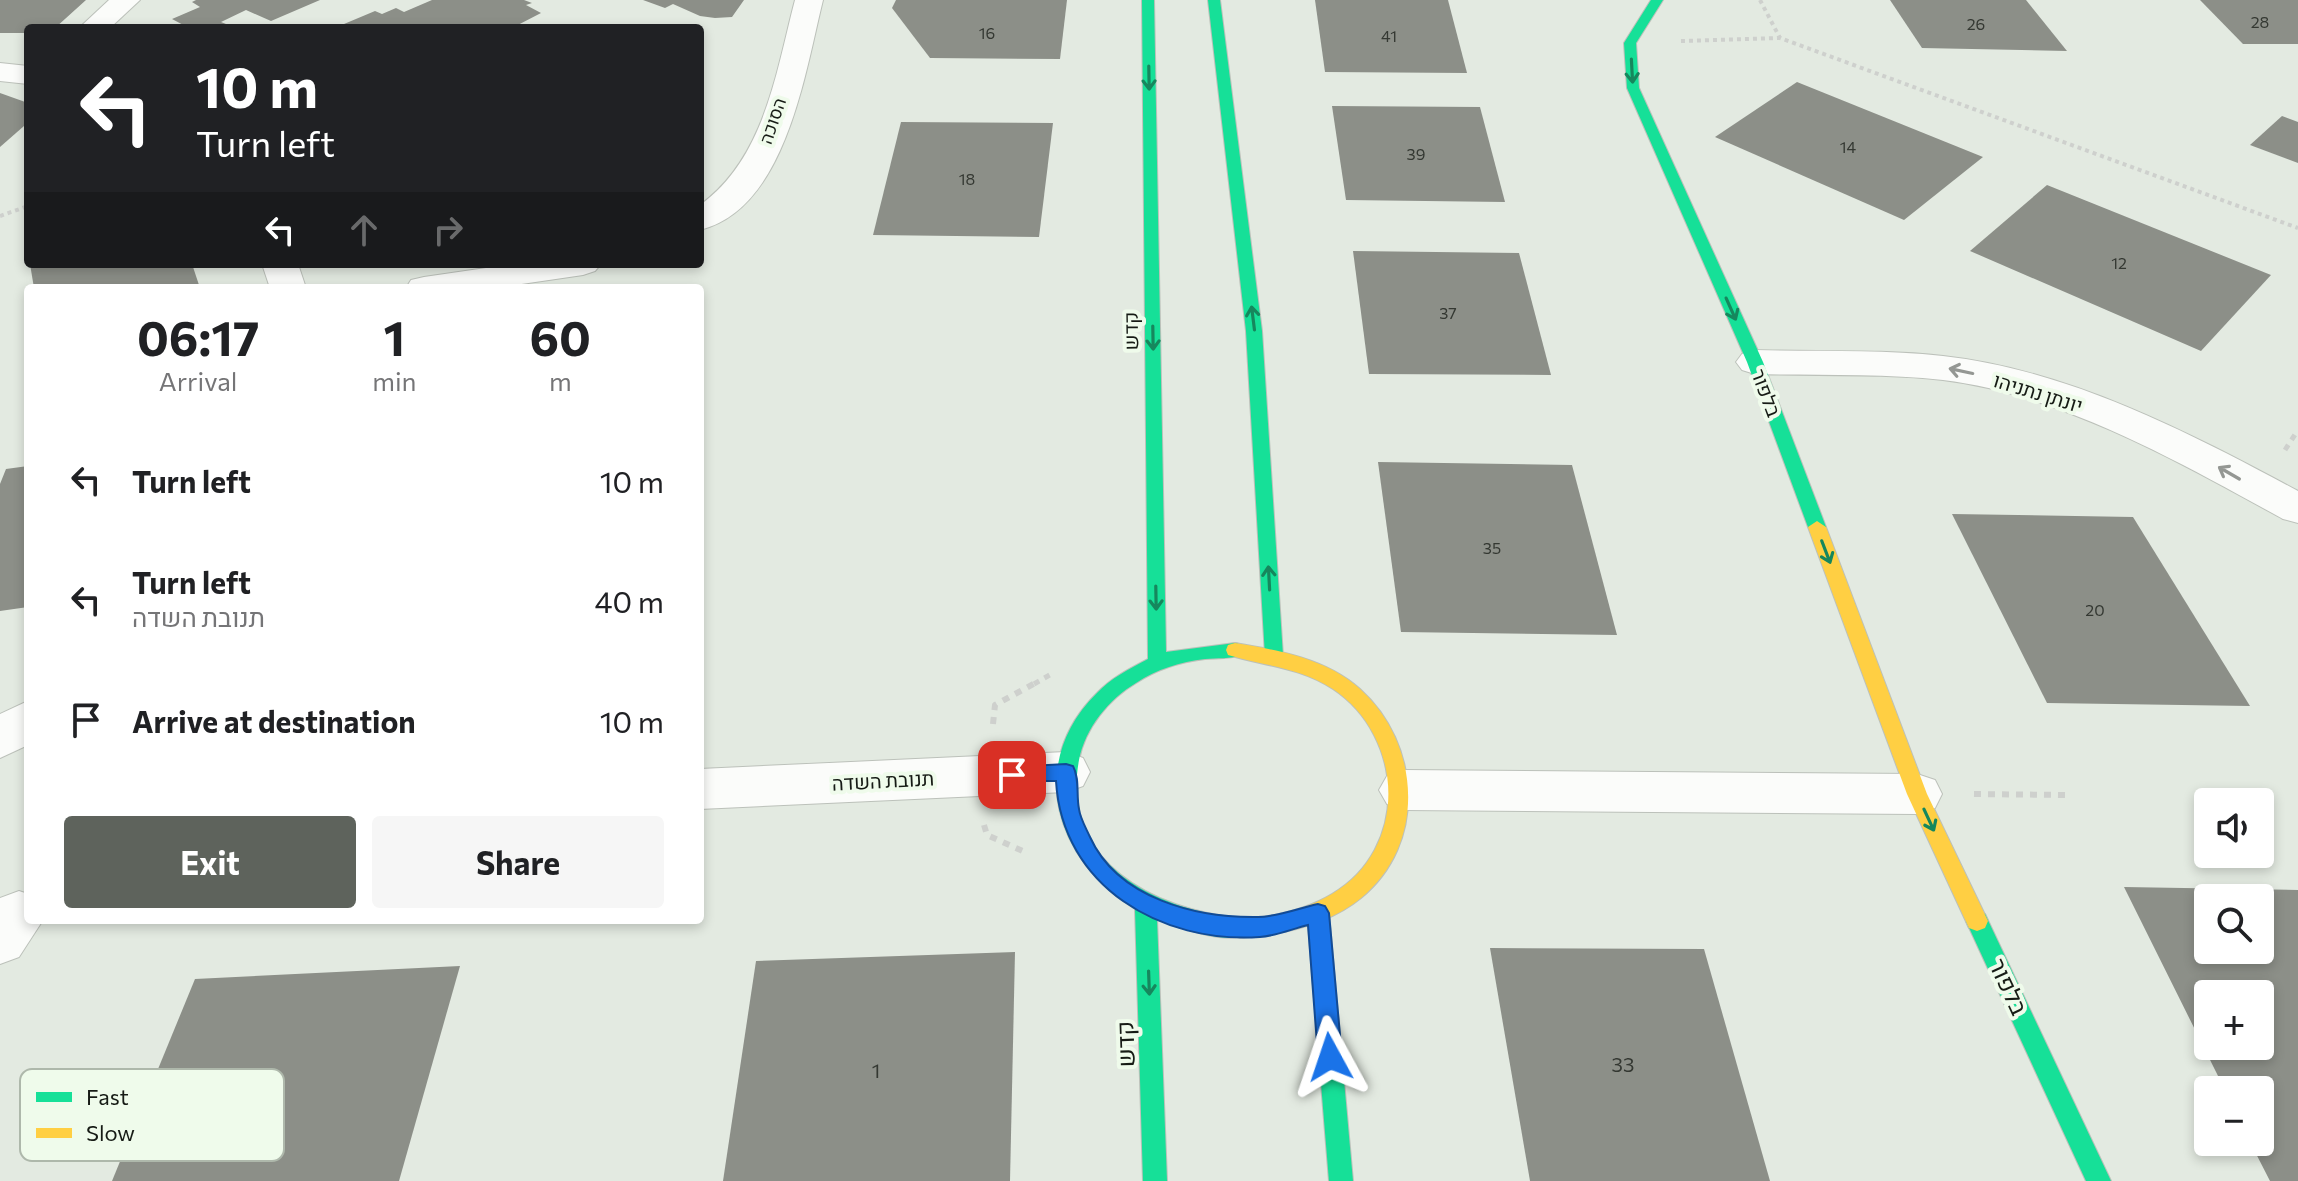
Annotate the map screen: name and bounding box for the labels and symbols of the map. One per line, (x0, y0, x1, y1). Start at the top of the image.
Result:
house number: 28 (2251, 12, 2269, 31)
house number: 26 (1967, 14, 1985, 33)
house number: 16 (979, 23, 995, 42)
house number: 41 (1381, 26, 1397, 45)
one-way arrow (1624, 57, 1639, 83)
one-way arrow (1142, 64, 1157, 91)
street label: הסוכה (754, 95, 790, 147)
house number: 14 (1840, 137, 1857, 156)
house number: 39 (1407, 144, 1425, 163)
house number: 18 (959, 169, 975, 188)
house number: 12 (2111, 253, 2127, 272)
one-way arrow (1725, 297, 1740, 321)
house number: 37 (1439, 303, 1457, 322)
one-way arrow (1245, 305, 1260, 332)
street label: קדש (1118, 311, 1142, 351)
one-way arrow (1145, 324, 1161, 351)
one-way arrow (1949, 363, 1975, 378)
street label: בלפור (1747, 365, 1787, 420)
street label: יונתן נתניהו (1991, 367, 2086, 417)
one-way arrow (2218, 465, 2241, 481)
house number: 35 (1483, 538, 1501, 557)
one-way arrow (1820, 539, 1834, 563)
one-way arrow (1261, 565, 1276, 592)
one-way arrow (1149, 584, 1164, 611)
house number: 20 (2085, 600, 2105, 619)
pin (978, 741, 1046, 809)
street label: תנובת השדה (831, 765, 935, 795)
one-way arrow (1922, 808, 1937, 832)
street label: בלפור (1984, 954, 2035, 1019)
one-way arrow (1141, 969, 1156, 996)
position arrow (1288, 1015, 1372, 1099)
street label: קדש (1109, 1020, 1140, 1068)
house number: 33 (1612, 1052, 1634, 1076)
house number: 1 (872, 1058, 880, 1082)
legend (20, 1069, 284, 1161)
text: Fast (86, 1083, 129, 1110)
text: Slow (86, 1119, 135, 1146)

